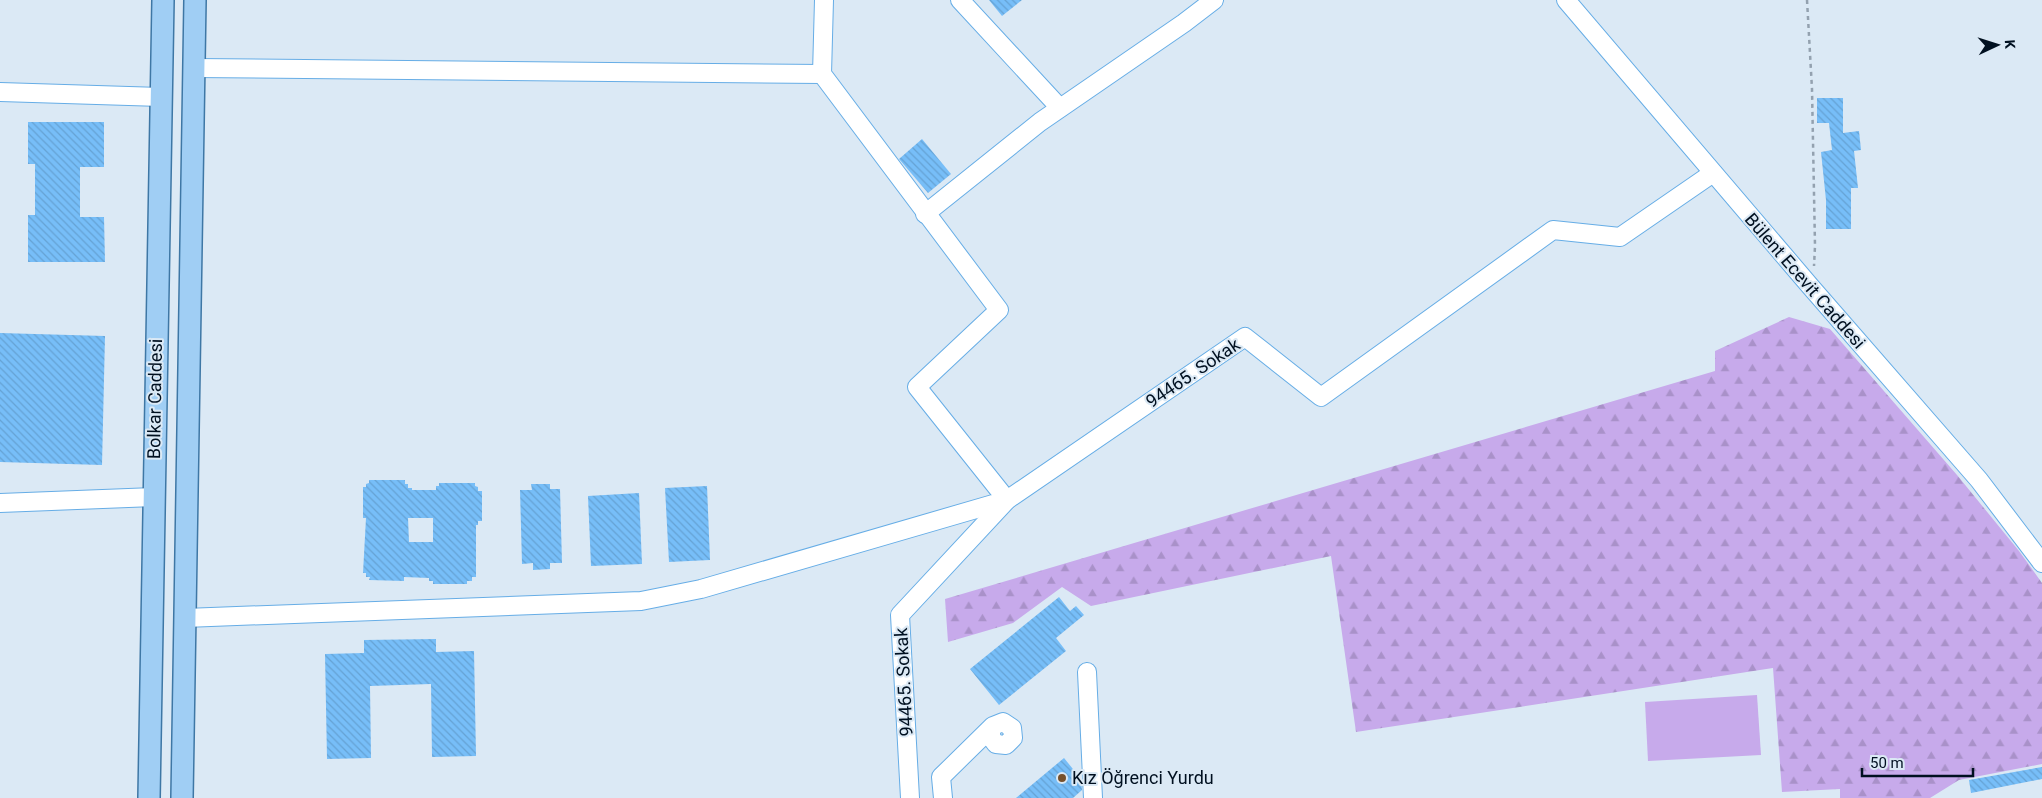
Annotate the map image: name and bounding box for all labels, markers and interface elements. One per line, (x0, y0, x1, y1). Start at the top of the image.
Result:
north arrow (1972, 20, 2022, 70)
text: K (2002, 39, 2018, 49)
street label: Bülent Ecevit Caddesi (1741, 209, 1870, 353)
street label: 94465. Sokak (1142, 333, 1244, 412)
street label: Bolkar Caddesi (143, 339, 166, 459)
street label: 94465. Sokak (890, 626, 917, 737)
scale bar (1862, 746, 1973, 778)
text: 50 m (1870, 754, 1904, 772)
place label: Kız Öğrenci Yurdu (1072, 767, 1214, 788)
marker: Kız Öğrenci Yurdu (1056, 772, 1068, 784)

